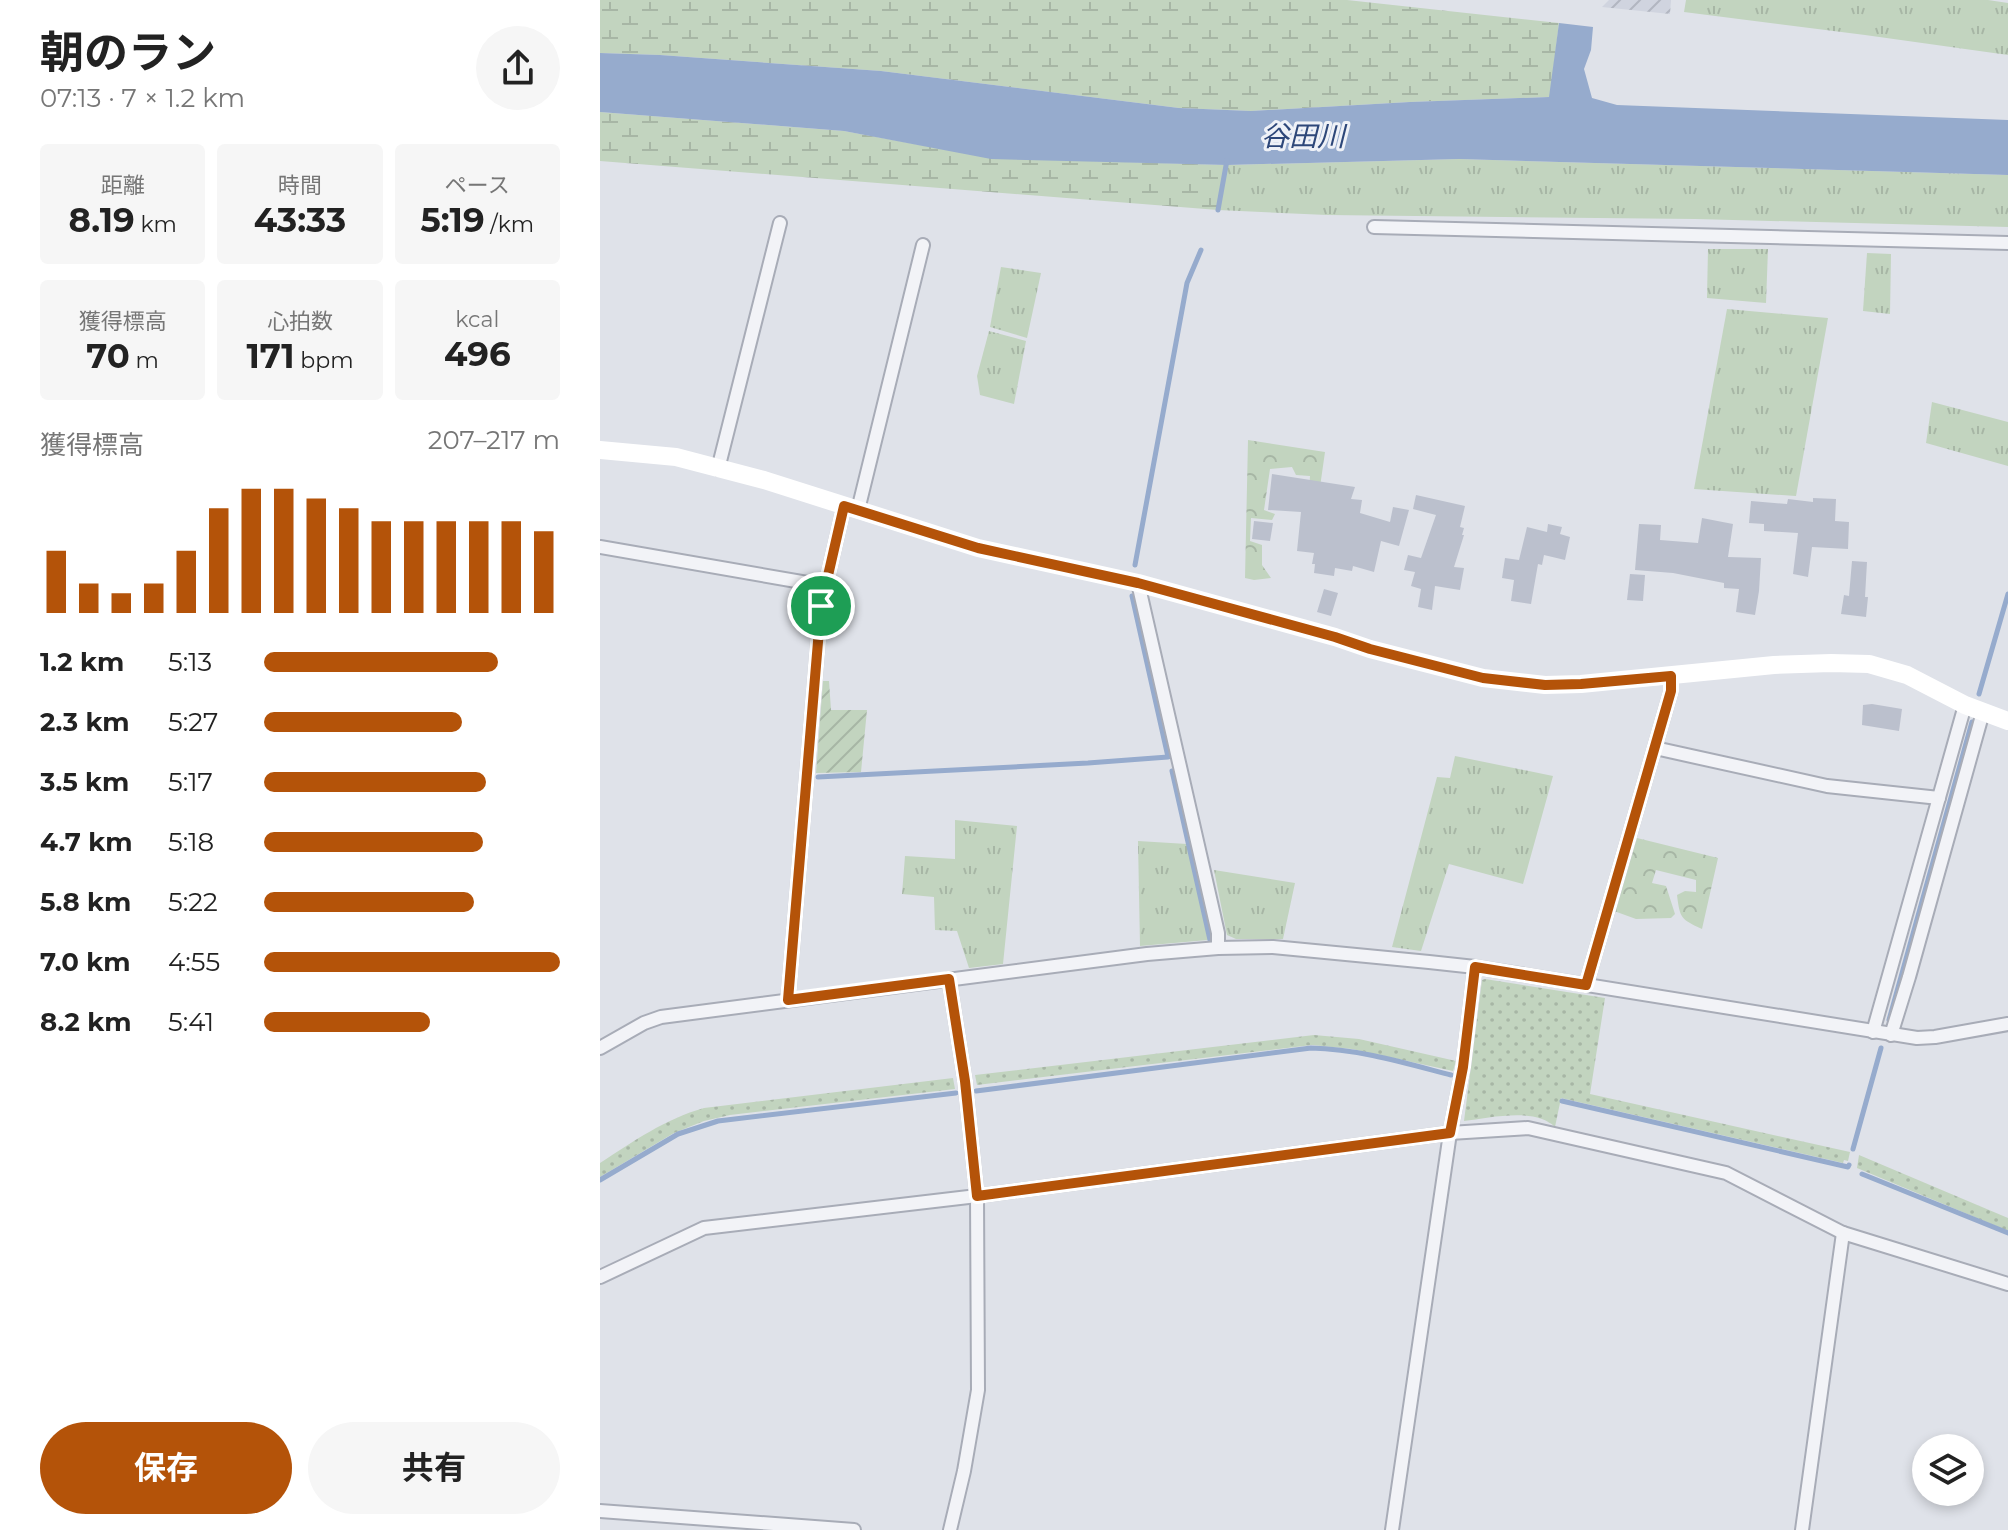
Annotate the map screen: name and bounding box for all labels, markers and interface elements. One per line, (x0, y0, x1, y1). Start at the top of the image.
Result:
text: 朝のラン (40, 25, 216, 79)
button: share (476, 26, 560, 110)
text: 07:13 · 7 × 1.2 km (40, 82, 245, 114)
water label: 谷田川 (1261, 119, 1348, 153)
text: 距離 (101, 172, 145, 199)
text: 時間 (278, 172, 322, 199)
text: ペース (445, 172, 510, 199)
text: 8.19 (69, 199, 135, 241)
text: 43:33 (254, 199, 346, 241)
text: 5:19 (420, 199, 485, 241)
text: km (135, 211, 177, 238)
text: /km (485, 211, 534, 238)
text: kcal (455, 306, 499, 333)
text: 獲得標高 (79, 308, 167, 335)
text: 心拍数 (267, 308, 333, 335)
text: 496 (444, 333, 511, 375)
text: 70 (86, 335, 130, 377)
text: 171 (246, 335, 295, 377)
text: m (130, 347, 159, 374)
text: bpm (295, 347, 354, 374)
text: 207–217 m (428, 424, 560, 456)
text: 獲得標高 (40, 429, 144, 461)
pin (787, 572, 855, 640)
icon: arrive (799, 584, 843, 628)
text: 1.2 km (40, 646, 124, 678)
text: 5:13 (168, 646, 212, 678)
text: 2.3 km (40, 706, 130, 738)
text: 5:27 (168, 706, 218, 738)
text: 3.5 km (40, 766, 129, 798)
text: 5:17 (168, 766, 213, 798)
text: 4.7 km (40, 826, 133, 858)
text: 5:18 (168, 826, 214, 858)
text: 5.8 km (40, 886, 131, 918)
text: 5:22 (168, 886, 218, 918)
text: 7.0 km (40, 946, 131, 978)
text: 4:55 (168, 946, 220, 978)
text: 8.2 km (40, 1006, 131, 1038)
text: 5:41 (168, 1006, 214, 1038)
button: 保存 (40, 1422, 292, 1514)
button: 共有 (308, 1422, 560, 1514)
map controls (1912, 1434, 1984, 1506)
button: layers (1912, 1434, 1984, 1506)

